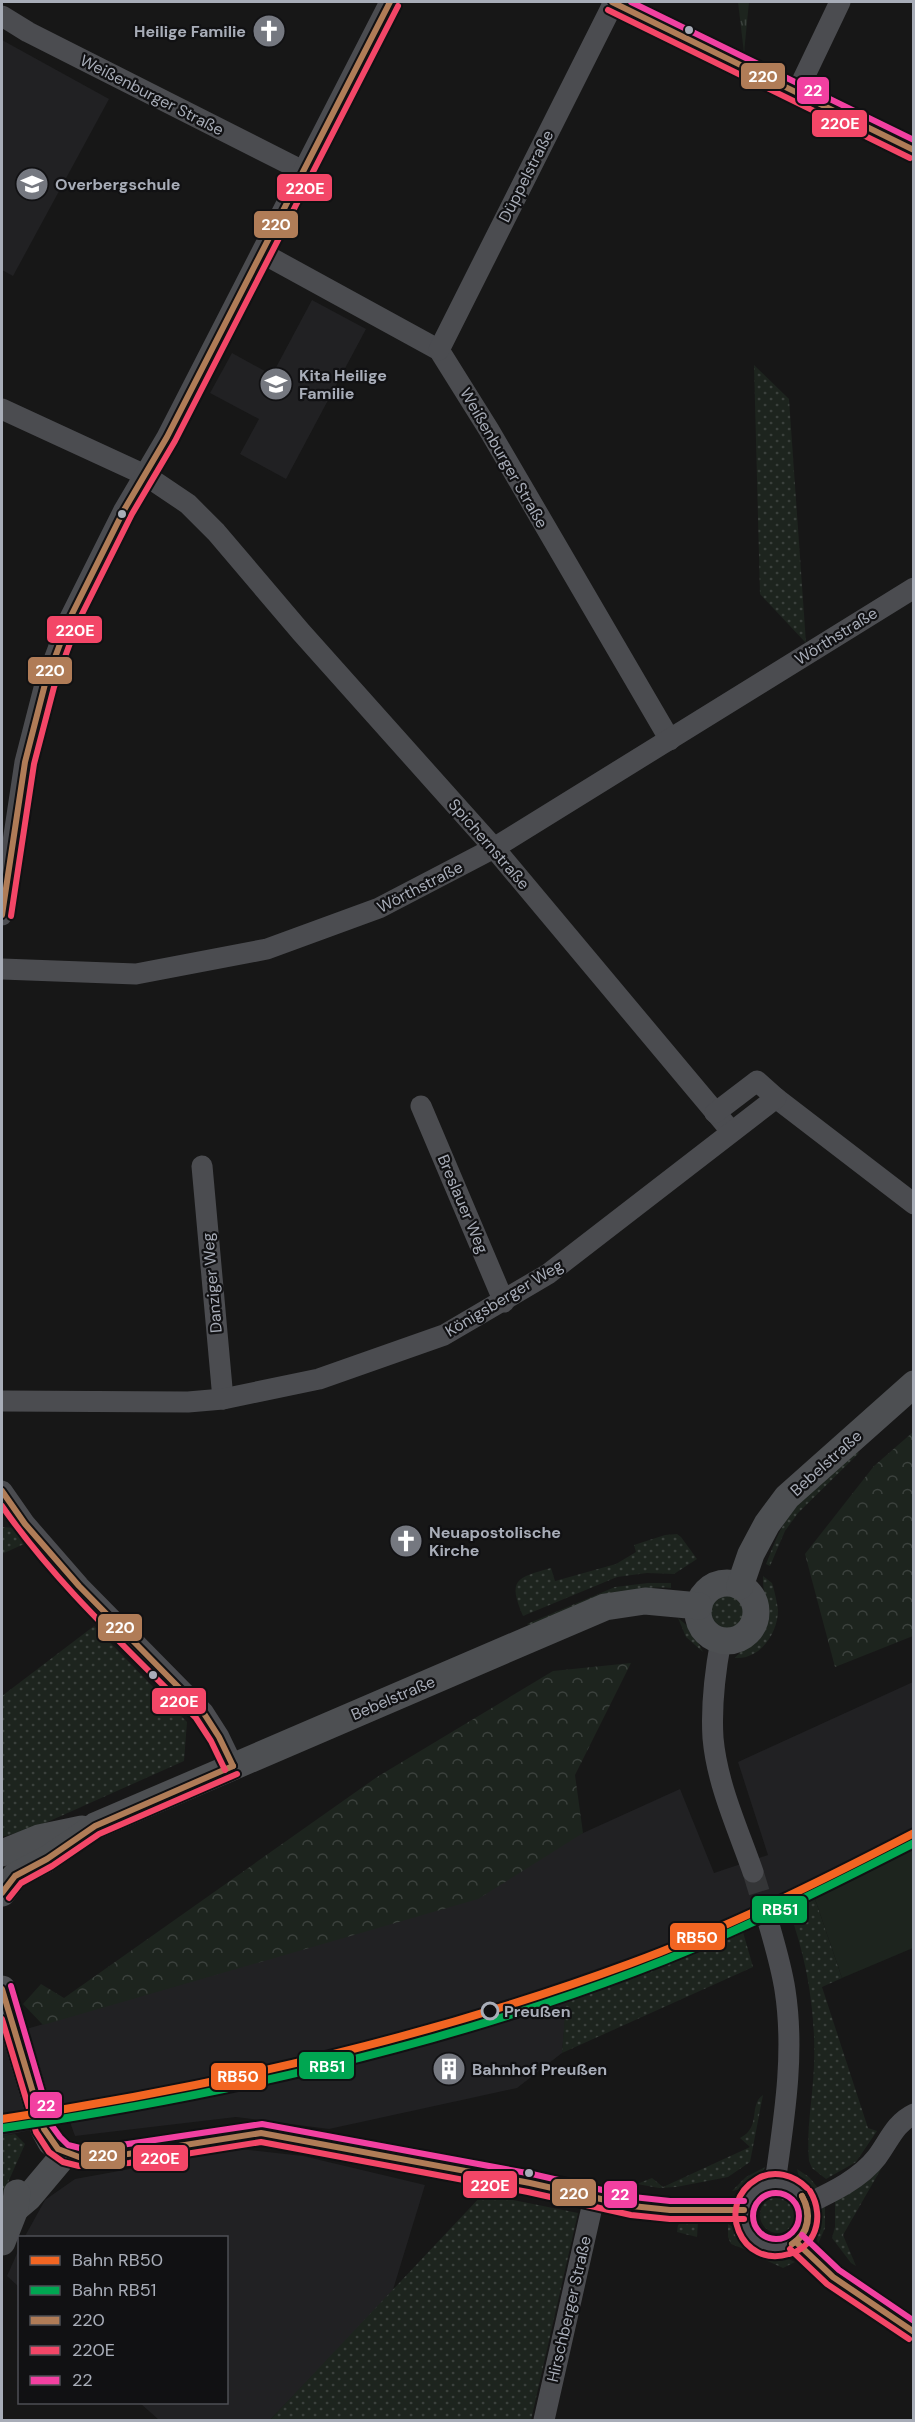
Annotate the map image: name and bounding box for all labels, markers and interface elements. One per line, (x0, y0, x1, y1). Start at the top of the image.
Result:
church icon: Heilige Familie (251, 13, 287, 49)
place label: Heilige Familie (134, 21, 246, 42)
unlabelled marker (683, 24, 695, 36)
street label: Weißenburger Straße (77, 50, 227, 140)
line badge: 220 (740, 62, 786, 90)
text: 220 (748, 66, 778, 87)
line badge: 22 (796, 76, 830, 105)
text: 22 (804, 80, 822, 101)
line badge: 220E (811, 109, 868, 138)
text: 220E (821, 113, 860, 134)
street label: Düppelstraße (494, 126, 558, 226)
school or university icon: Overbergschule (14, 166, 50, 202)
line badge: 220E (276, 173, 333, 202)
place label: Overbergschule (55, 174, 180, 195)
text: 220E (286, 178, 325, 199)
line badge: 220 (253, 210, 299, 239)
text: 220 (261, 214, 291, 235)
place label: Kita Heilige Familie (299, 365, 387, 404)
school or university icon: Kita Heilige Familie (258, 366, 294, 402)
street label: Weißenburger Straße (455, 384, 553, 532)
unlabelled marker (116, 508, 128, 520)
street label: Wörthstraße (791, 602, 881, 670)
line badge: 220E (46, 615, 103, 644)
text: 220E (56, 620, 95, 641)
line badge: 220 (27, 656, 73, 685)
text: 220 (35, 660, 65, 681)
street label: Spichernstraße (444, 794, 534, 894)
street label: Wörthstraße (374, 856, 466, 918)
street label: Breslauer Weg (433, 1151, 493, 1257)
street label: Danziger Weg (197, 1232, 227, 1334)
street label: Königsberger Weg (441, 1255, 567, 1341)
street label: Bebelstraße (786, 1425, 866, 1501)
place label: Neuapostolische Kirche (429, 1522, 561, 1561)
church icon: Neuapostolische Kirche (388, 1523, 424, 1559)
line badge: 220 (97, 1613, 143, 1642)
text: 220 (105, 1617, 135, 1638)
unlabelled marker (147, 1669, 159, 1681)
street label: Bebelstraße (348, 1671, 438, 1725)
line badge: 220E (151, 1687, 207, 1715)
text: 220E (160, 1691, 199, 1712)
line badge: RB51 (751, 1895, 808, 1924)
text: RB51 (762, 1899, 798, 1920)
line badge: RB50 (669, 1922, 726, 1951)
text: RB50 (676, 1927, 718, 1948)
place label: Preußen (504, 2001, 571, 2022)
marker: Preußen (481, 2002, 499, 2020)
line badge: RB51 (298, 2051, 355, 2080)
building icon: Bahnhof Preußen (431, 2051, 467, 2087)
text: RB51 (309, 2056, 345, 2077)
place label: Bahnhof Preußen (472, 2059, 607, 2080)
line badge: RB50 (210, 2062, 267, 2091)
text: RB50 (217, 2066, 259, 2087)
line badge: 22 (29, 2091, 63, 2119)
text: 22 (37, 2095, 55, 2116)
line badge: 220 (80, 2141, 126, 2170)
line badge: 220E (132, 2144, 189, 2172)
text: 220 (88, 2145, 118, 2166)
text: 220E (141, 2148, 180, 2169)
unlabelled marker (523, 2167, 535, 2179)
line badge: 220E (462, 2170, 518, 2199)
text: 220E (471, 2175, 510, 2196)
line badge: 220 (551, 2178, 597, 2207)
line badge: 22 (603, 2180, 638, 2209)
text: 220 (559, 2183, 589, 2204)
text: 22 (611, 2184, 629, 2205)
street label: Hirschberger Straße (542, 2234, 596, 2384)
legend (18, 2236, 228, 2404)
text: Bahn RB50 (72, 2248, 163, 2272)
text: Bahn RB51 (72, 2278, 156, 2302)
text: 220 (72, 2308, 105, 2332)
text: 220E (72, 2338, 115, 2362)
text: 22 (72, 2368, 93, 2392)

